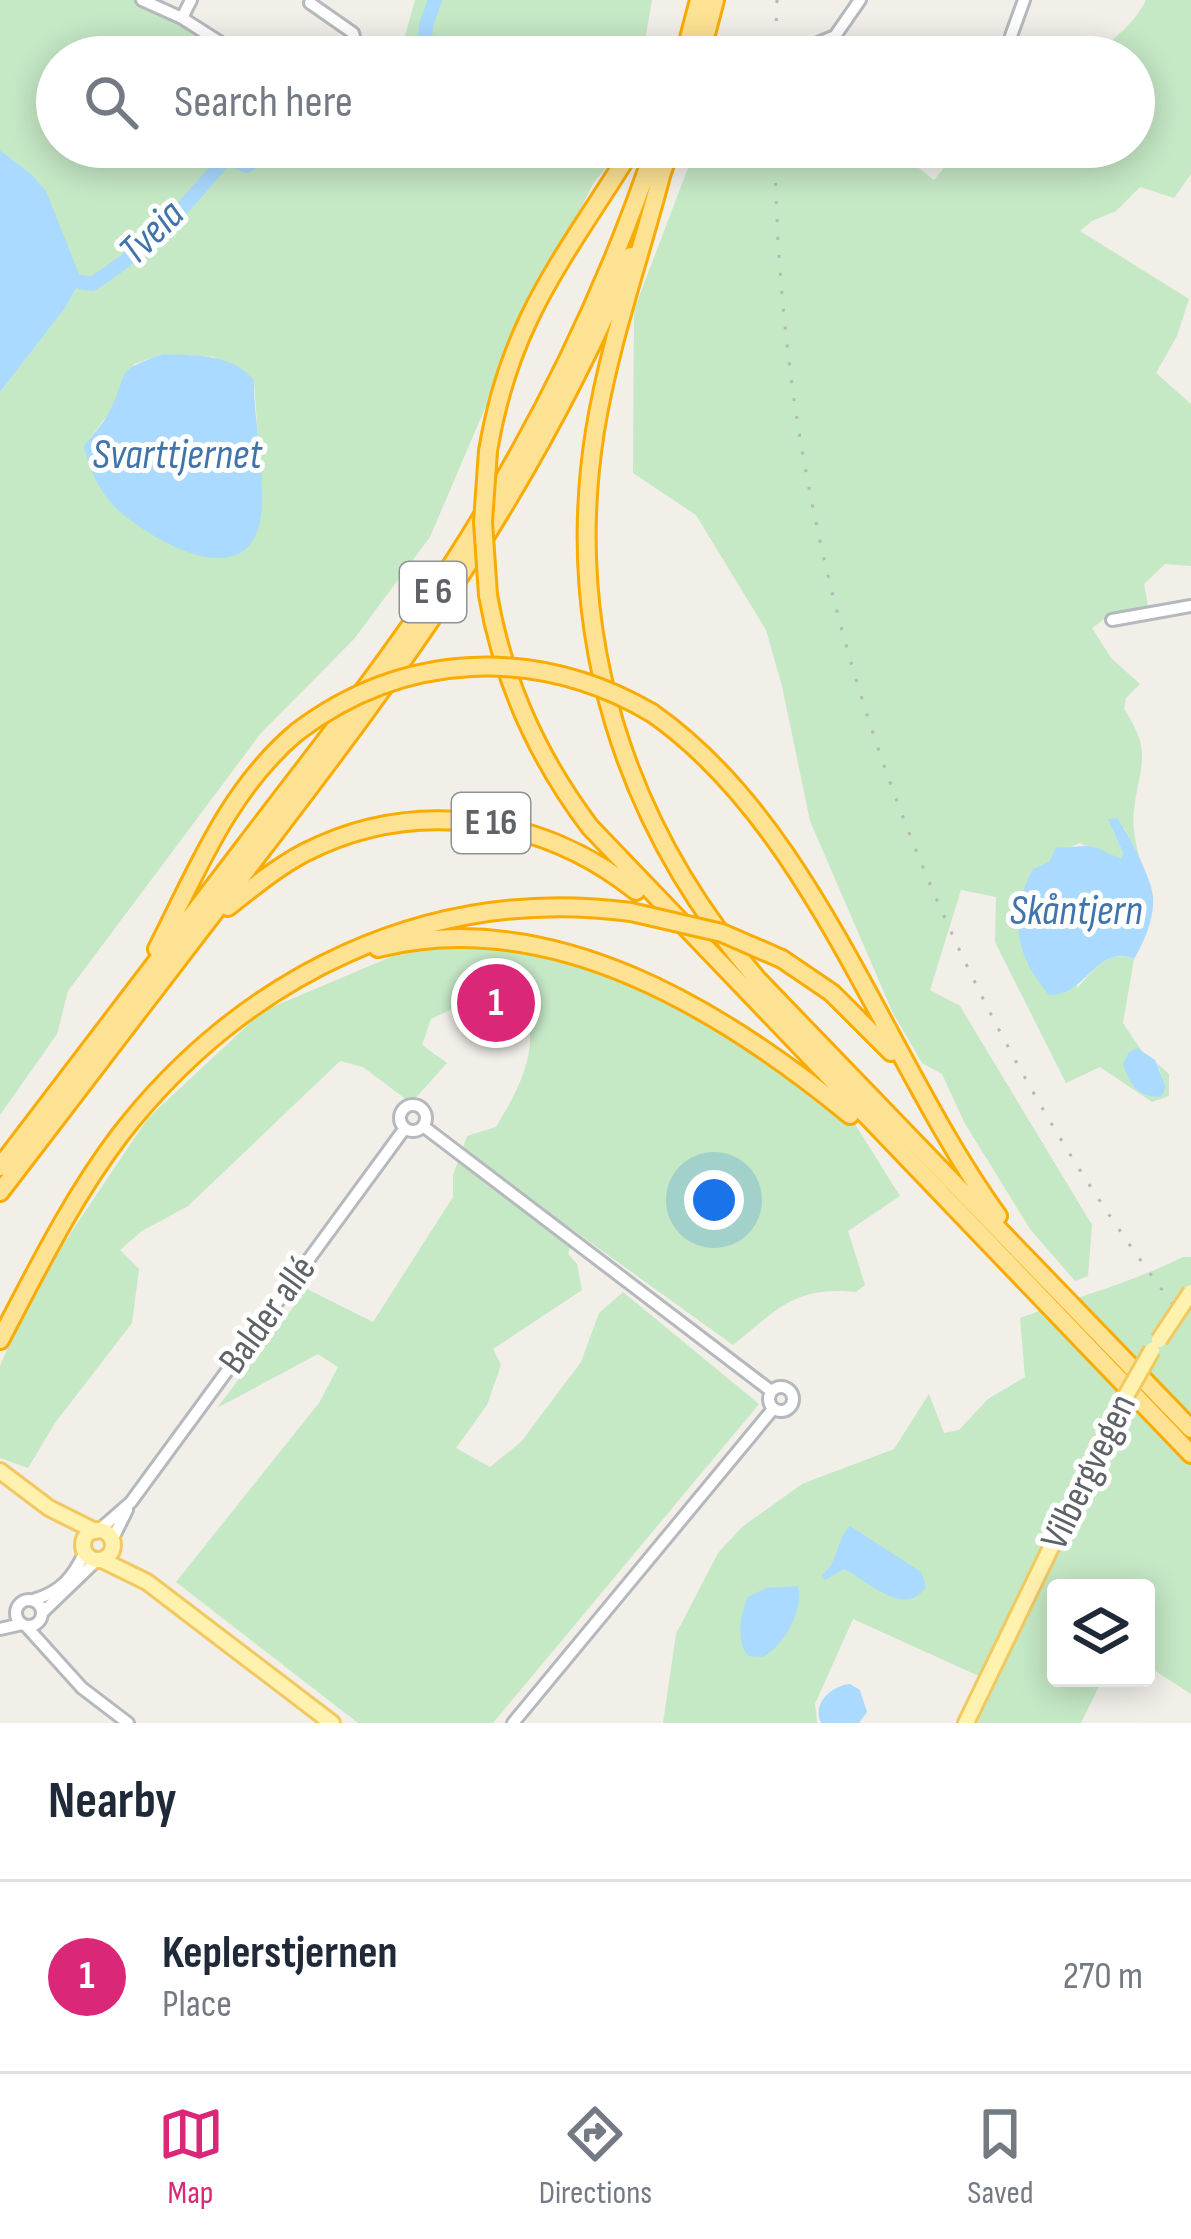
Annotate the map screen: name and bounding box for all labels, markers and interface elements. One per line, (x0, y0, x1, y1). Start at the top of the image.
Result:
search box (36, 36, 1155, 168)
icon: search (78, 69, 144, 135)
text: Search here (174, 75, 353, 130)
water label: Tveia (109, 190, 195, 276)
water label: Svarttjernet (92, 430, 263, 481)
road number: E 6 (400, 562, 466, 622)
road number: E 16 (452, 793, 530, 853)
water label: Skåntjern (1009, 886, 1143, 937)
pin: 1 (457, 958, 535, 1048)
your location (684, 1170, 744, 1230)
street label: Balder allé (210, 1247, 326, 1383)
street label: Vilbergvegen (1031, 1387, 1147, 1557)
map controls (1047, 1579, 1155, 1687)
button: layers (1047, 1579, 1155, 1687)
text: Nearby (48, 1771, 177, 1832)
text: Keplerstjernen (162, 1926, 397, 1981)
text: 1 (79, 1953, 95, 2000)
text: 270 m (1063, 1953, 1143, 2000)
text: Place (162, 1981, 232, 2028)
tab: Map (158, 2101, 224, 2213)
tab: Directions (539, 2101, 652, 2213)
tab: Saved (967, 2101, 1033, 2213)

